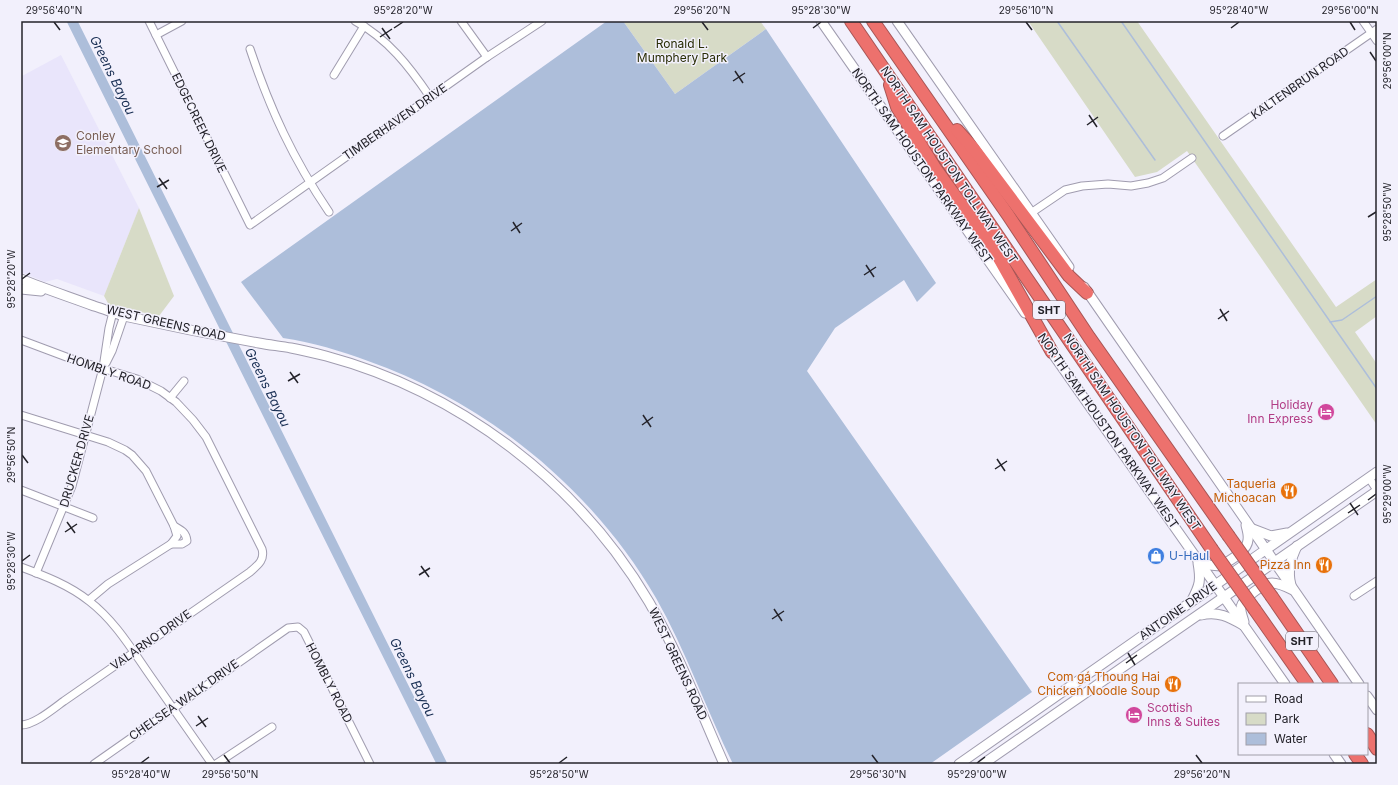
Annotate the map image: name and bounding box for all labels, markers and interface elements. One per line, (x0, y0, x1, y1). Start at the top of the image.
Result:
text: 29°56'40"N (26, 4, 82, 16)
text: 95°28'20"W (373, 4, 433, 16)
text: 29°56'20"N (674, 4, 730, 16)
text: 95°28'30"W (791, 4, 851, 16)
text: 29°56'10"N (999, 4, 1053, 16)
text: 95°28'40"W (1210, 4, 1269, 16)
text: 29°56'00"N (1322, 4, 1378, 16)
water label: Greens Bayou (87, 33, 139, 118)
text: 29°56'00"N (1381, 33, 1393, 89)
park label: Ronald L. Mumphery Park (637, 36, 728, 65)
street label: KALTENBRUN ROAD (1248, 43, 1352, 122)
street label: NORTH SAM HOUSTON TOLLWAY WEST (878, 63, 1021, 266)
street label: NORTH SAM HOUSTON PARKWAY WEST (849, 65, 996, 267)
street label: EDGECREEK DRIVE (169, 70, 230, 175)
street label: TIMBERHAVEN DRIVE (340, 80, 450, 163)
place label: Conley Elementary School (76, 128, 182, 157)
school or university icon: Conley Elementary School (53, 133, 73, 153)
text: 95°28'50"W (1381, 182, 1393, 242)
text: 95°28'20"W (5, 249, 17, 309)
street label: WEST GREENS ROAD (105, 301, 227, 344)
road number: SHT (1033, 301, 1065, 319)
street label: NORTH SAM HOUSTON PARKWAY WEST (1035, 330, 1182, 532)
street label: NORTH SAM HOUSTON TOLLWAY WEST (1061, 330, 1204, 533)
water label: Greens Bayou (242, 345, 294, 430)
street label: HOMBLY ROAD (65, 350, 153, 393)
place label: Holiday Inn Express (1247, 397, 1313, 426)
hotel icon: Holiday Inn Express (1316, 402, 1336, 422)
street label: DRUCKER DRIVE (56, 413, 97, 509)
text: 29°56'50"N (5, 427, 17, 483)
text: 95°29'00"W (1381, 464, 1393, 524)
place label: Taqueria Michoacan (1213, 476, 1276, 505)
restaurant icon: Taqueria Michoacan (1279, 481, 1299, 501)
text: 95°28'30"W (5, 531, 17, 591)
shop icon: U-Haul (1146, 546, 1166, 566)
place label: U-Haul (1169, 548, 1209, 563)
restaurant icon: Pizza Inn (1314, 555, 1334, 575)
place label: Pizza Inn (1260, 557, 1311, 572)
street label: ANTOINE DRIVE (1136, 578, 1220, 643)
street label: WEST GREENS ROAD (646, 605, 711, 722)
street label: VALARNO DRIVE (107, 606, 194, 673)
road number: SHT (1286, 632, 1318, 650)
water label: Greens Bayou (387, 635, 439, 720)
street label: HOMBLY ROAD (303, 640, 356, 725)
street label: CHELSEA WALK DRIVE (126, 656, 242, 743)
place label: Com gá Thoung Hai Chicken Noodle Soup (1037, 669, 1160, 698)
restaurant icon: Com gá Thoung Hai Chicken Noodle Soup (1163, 674, 1183, 694)
legend (1238, 683, 1368, 755)
text: Road (1274, 691, 1303, 706)
place label: Scottish Inns & Suites (1147, 700, 1220, 729)
hotel icon: Scottish Inns & Suites (1124, 705, 1144, 725)
text: Park (1274, 711, 1300, 726)
text: Water (1274, 731, 1308, 746)
text: 95°28'40"W (112, 768, 171, 780)
text: 29°56'50"N (202, 768, 258, 780)
text: 95°28'50"W (529, 768, 589, 780)
text: 29°56'30"N (850, 768, 906, 780)
text: 95°29'00"W (947, 768, 1007, 780)
text: 29°56'20"N (1174, 768, 1230, 780)

